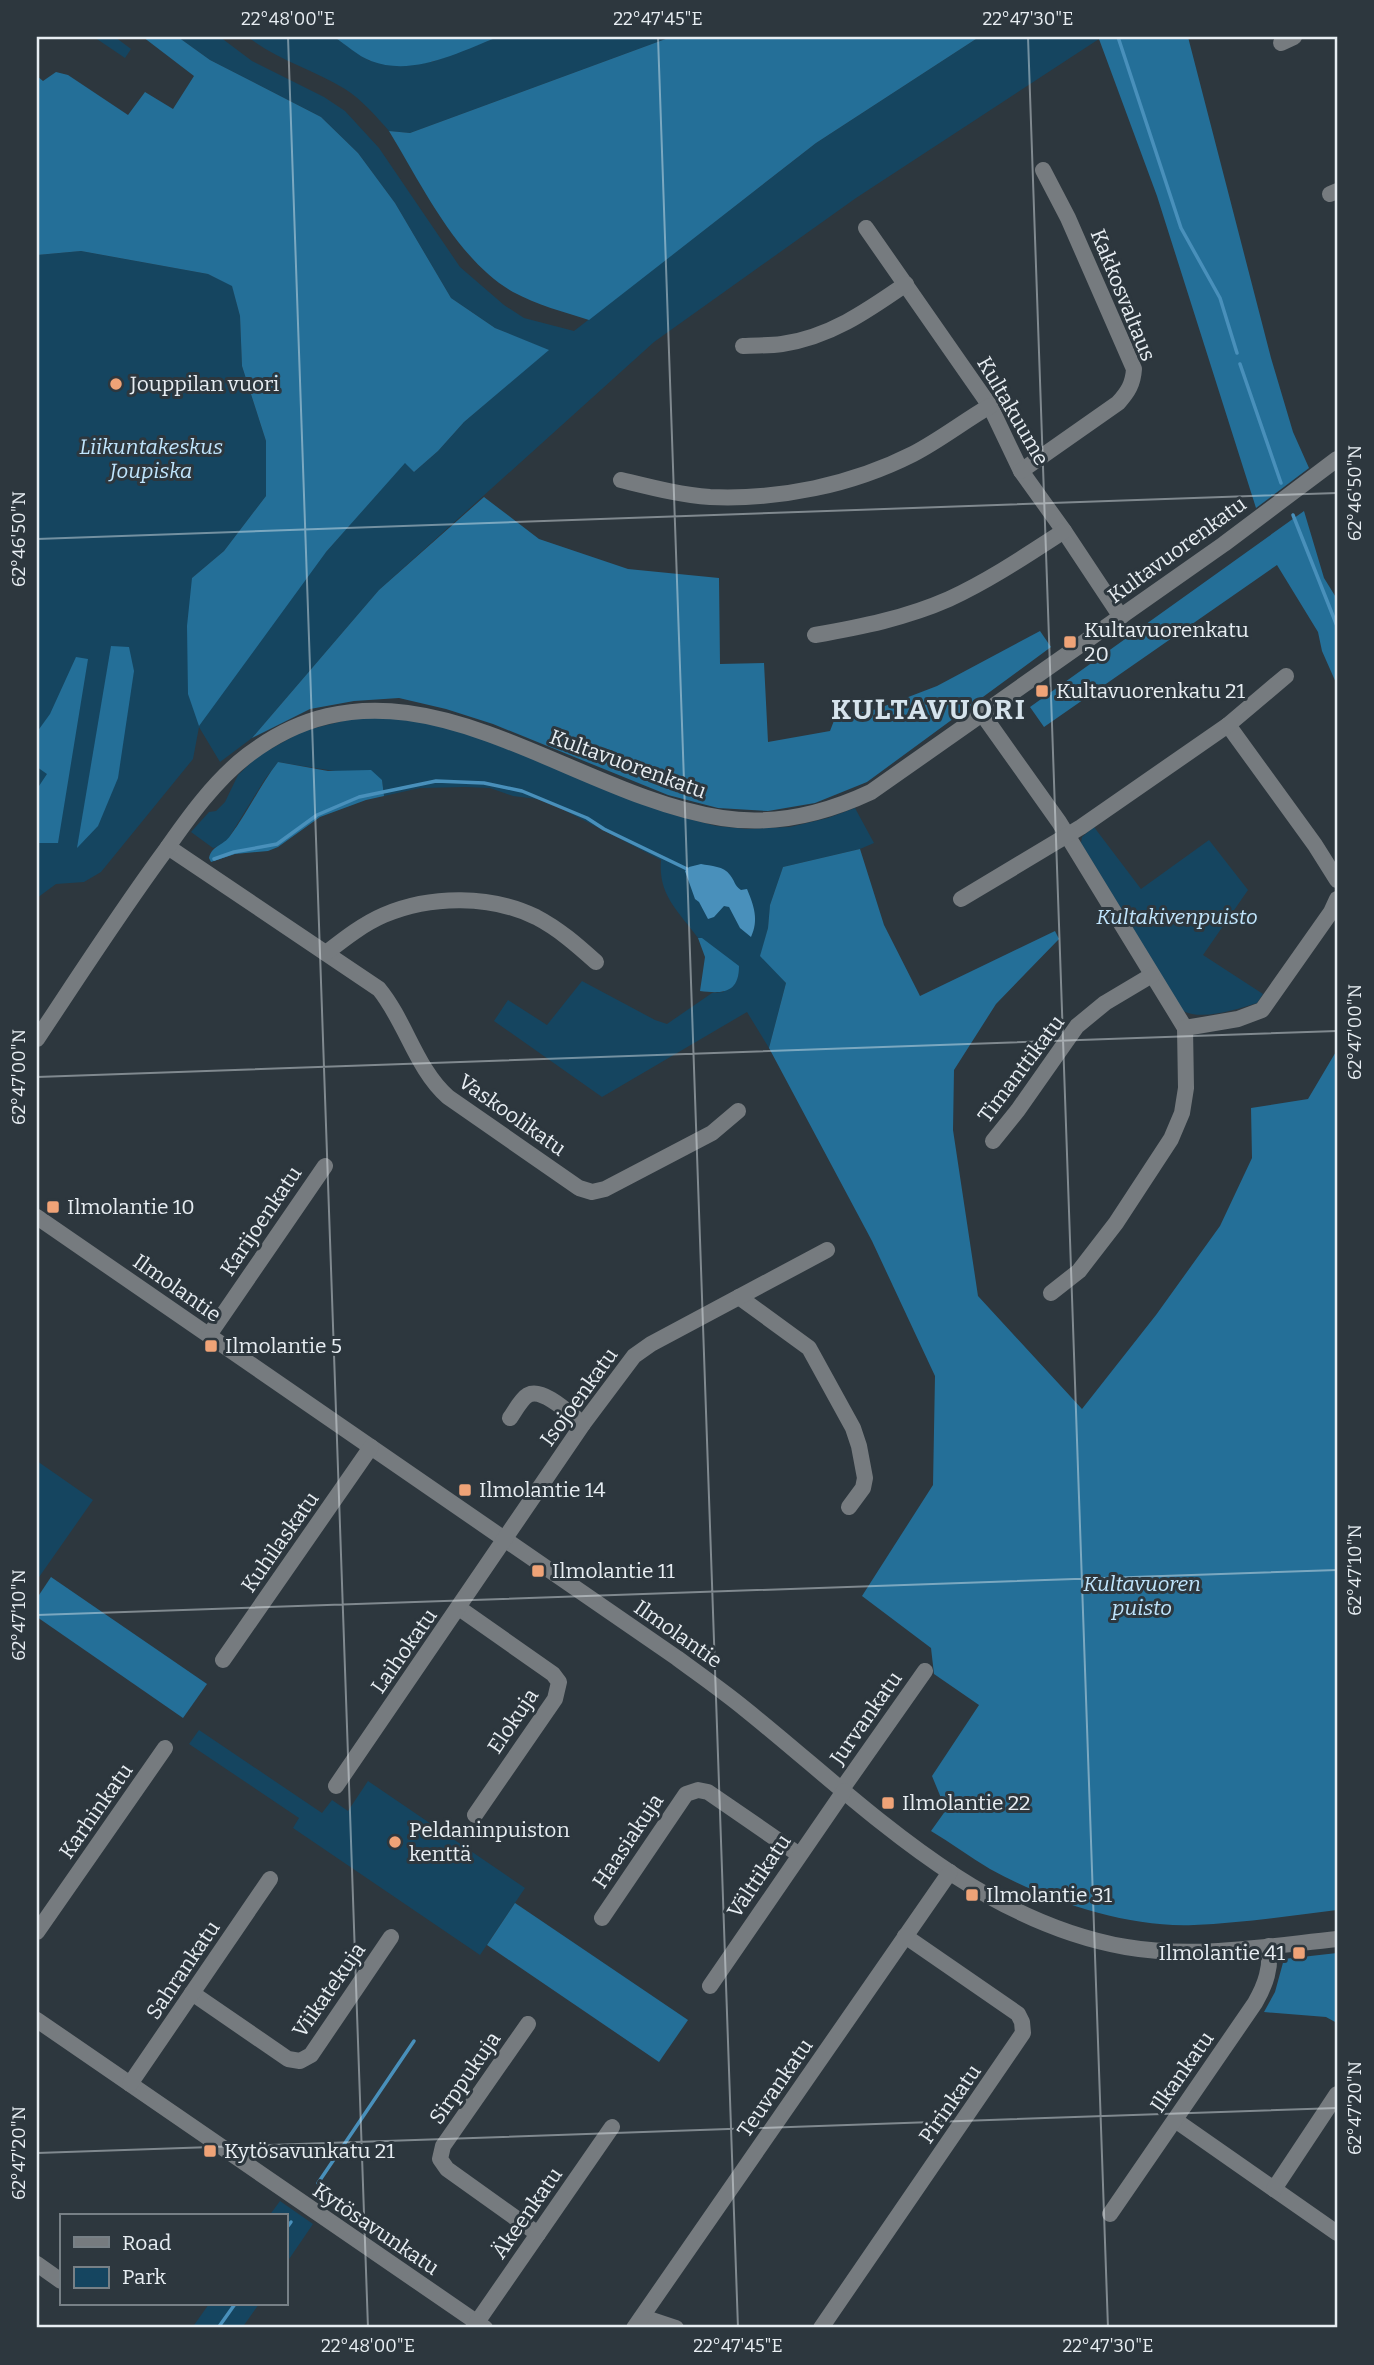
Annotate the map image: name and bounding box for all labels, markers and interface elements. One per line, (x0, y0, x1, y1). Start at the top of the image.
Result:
text: 22°48'00"E (241, 8, 335, 30)
text: 22°47'45"E (613, 8, 703, 30)
text: 22°47'30"E (982, 8, 1074, 30)
street label: Kakkosvaltaus (1085, 225, 1161, 365)
street label: Kultakuume (971, 352, 1055, 470)
place label: Jouppilan vuori (129, 371, 279, 397)
marker: Jouppilan vuori (108, 376, 124, 392)
park label: Liikuntakeskus Joupiska (79, 434, 223, 484)
text: 62°46'50"N (1344, 445, 1366, 541)
text: 62°46'50"N (8, 491, 30, 587)
street label: Kultavuorenkatu (1103, 491, 1251, 609)
place label: Kultavuorenkatu 20 (1084, 617, 1249, 667)
marker: Kultavuorenkatu 20 (1062, 634, 1078, 650)
place label: Kultavuorenkatu 21 (1056, 678, 1245, 704)
marker: Kultavuorenkatu 21 (1034, 683, 1050, 699)
district label: KULTAVUORI (831, 693, 1027, 726)
street label: Kultavuorenkatu (546, 724, 710, 804)
park label: Kultakivenpuisto (1096, 904, 1258, 930)
text: 62°47'00"N (1344, 984, 1366, 1080)
street label: Timanttikatu (972, 1010, 1070, 1128)
text: 62°47'00"N (8, 1029, 30, 1125)
street label: Vaskoolikatu (453, 1068, 571, 1162)
street label: Karijoenkatu (215, 1161, 307, 1281)
place label: Ilmolantie 10 (67, 1194, 195, 1220)
marker: Ilmolantie 10 (45, 1199, 61, 1215)
street label: Ilmolantie (128, 1248, 226, 1328)
place label: Ilmolantie 5 (225, 1333, 342, 1359)
marker: Ilmolantie 5 (203, 1338, 219, 1354)
street label: Isojoenkatu (535, 1343, 623, 1451)
place label: Ilmolantie 14 (479, 1477, 605, 1503)
marker: Ilmolantie 14 (457, 1482, 473, 1498)
street label: Kuhilaskatu (236, 1487, 324, 1597)
text: 62°47'10"N (1344, 1524, 1366, 1616)
place label: Ilmolantie 11 (552, 1558, 675, 1584)
marker: Ilmolantie 11 (530, 1563, 546, 1579)
text: 62°47'10"N (8, 1569, 30, 1661)
park label: Kultavuoren puisto (1083, 1571, 1201, 1621)
street label: Ilmolantie (629, 1594, 727, 1674)
street label: Laihokatu (365, 1604, 443, 1698)
street label: Jurvankatu (824, 1666, 908, 1770)
street label: Elokuja (482, 1683, 544, 1759)
street label: Karhinkatu (54, 1758, 138, 1864)
street label: Haasiakuja (587, 1788, 669, 1893)
place label: Ilmolantie 22 (902, 1790, 1031, 1816)
marker: Ilmolantie 22 (880, 1795, 896, 1811)
place label: Peldaninpuiston kenttä (409, 1817, 570, 1867)
street label: Välttikatu (722, 1829, 796, 1923)
marker: Peldaninpuiston kenttä (387, 1834, 403, 1850)
place label: Ilmolantie 31 (986, 1882, 1113, 1908)
marker: Ilmolantie 31 (964, 1887, 980, 1903)
street label: Sahrankatu (140, 1916, 226, 2024)
street label: Viikatekuja (287, 1937, 371, 2042)
place label: Ilmolantie 41 (1159, 1940, 1285, 1966)
marker: Ilmolantie 41 (1291, 1945, 1307, 1961)
street label: Sirppukuja (424, 2026, 507, 2129)
street label: Ilkankatu (1145, 2026, 1219, 2118)
street label: Teuvankatu (732, 2034, 818, 2142)
street label: Pirinkatu (913, 2059, 987, 2149)
text: 62°47'20"N (1344, 2061, 1366, 2155)
text: 62°47'20"N (8, 2106, 30, 2200)
place label: Kytösavunkatu 21 (224, 2138, 395, 2164)
marker: Kytösavunkatu 21 (202, 2143, 218, 2159)
street label: Äkeenkatu (486, 2162, 568, 2264)
street label: Kytösavunkatu (308, 2177, 444, 2281)
legend (60, 2214, 287, 2306)
text: Road (122, 2230, 171, 2256)
text: Park (122, 2264, 166, 2290)
text: 22°48'00"E (321, 2335, 415, 2357)
text: 22°47'45"E (693, 2335, 783, 2357)
text: 22°47'30"E (1062, 2335, 1154, 2357)

